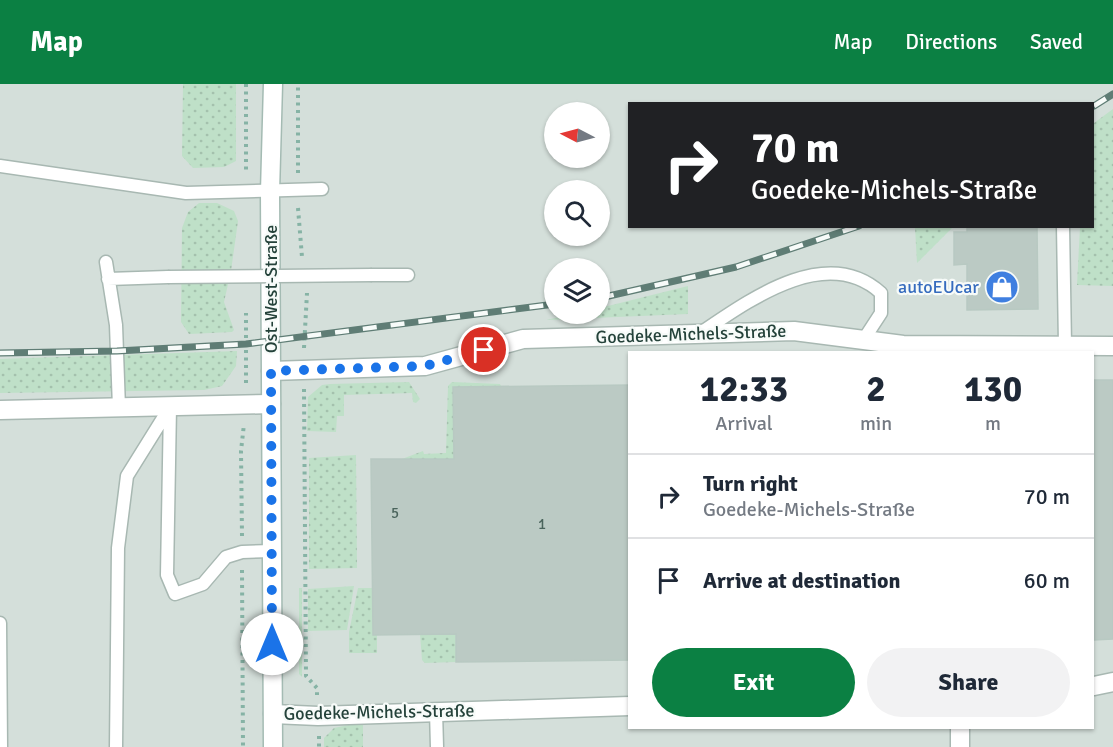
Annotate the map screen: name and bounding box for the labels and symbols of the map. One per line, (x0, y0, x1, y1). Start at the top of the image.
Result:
north arrow (544, 102, 610, 168)
street label: Ost-West-Straße (260, 225, 282, 353)
shop icon: autoEUcar (984, 269, 1020, 305)
place label: autoEUcar (898, 276, 979, 298)
street label: Goedeke-Michels-Straße (595, 320, 787, 348)
pin (458, 324, 509, 375)
house number: 5 (391, 504, 399, 522)
house number: 1 (538, 515, 546, 533)
position arrow (240, 612, 304, 676)
street label: Goedeke-Michels-Straße (283, 699, 475, 725)

